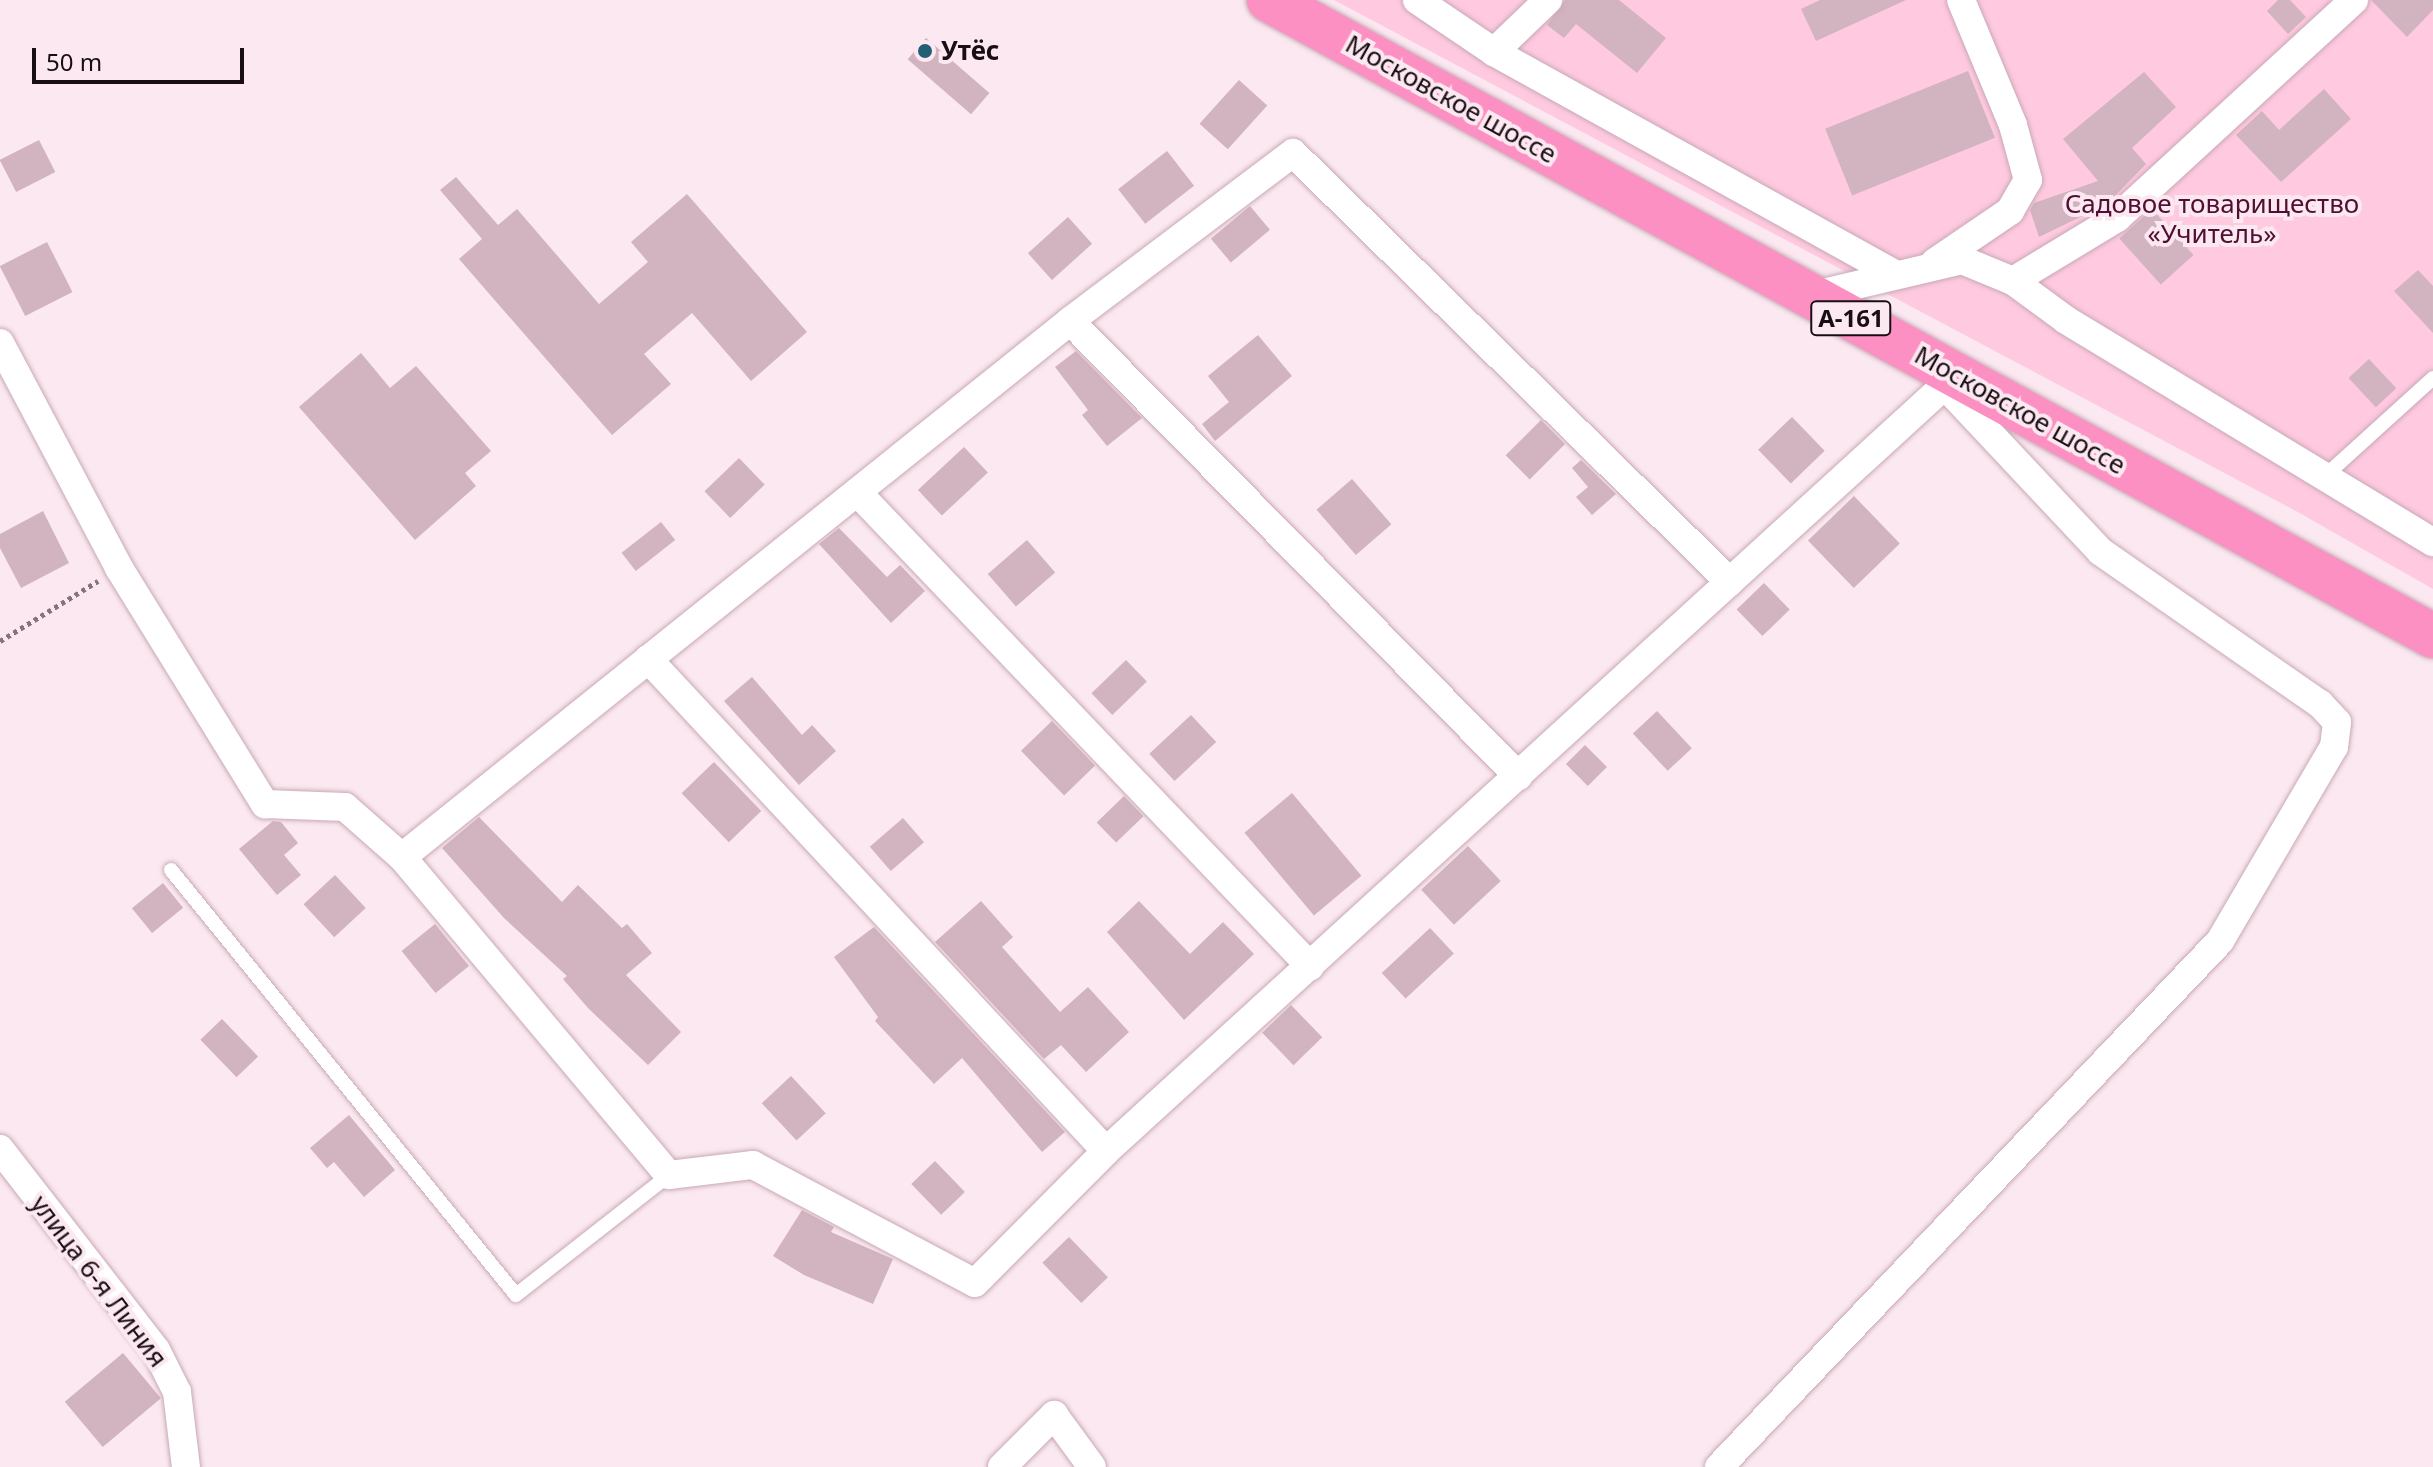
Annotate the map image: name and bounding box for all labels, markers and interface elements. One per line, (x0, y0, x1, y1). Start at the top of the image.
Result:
street label: Московское шоссе (1340, 28, 1562, 170)
scale bar (36, 32, 248, 82)
place label: Утёс (941, 35, 999, 67)
marker: Утёс (916, 42, 934, 60)
text: 50 m (46, 45, 102, 78)
park label: Садовое товарищество «Учитель» (2065, 188, 2359, 250)
road number: А-161 (1809, 298, 1893, 338)
street label: Московское шоссе (1909, 339, 2131, 481)
street label: улица 6-я Линия (24, 1189, 174, 1373)

